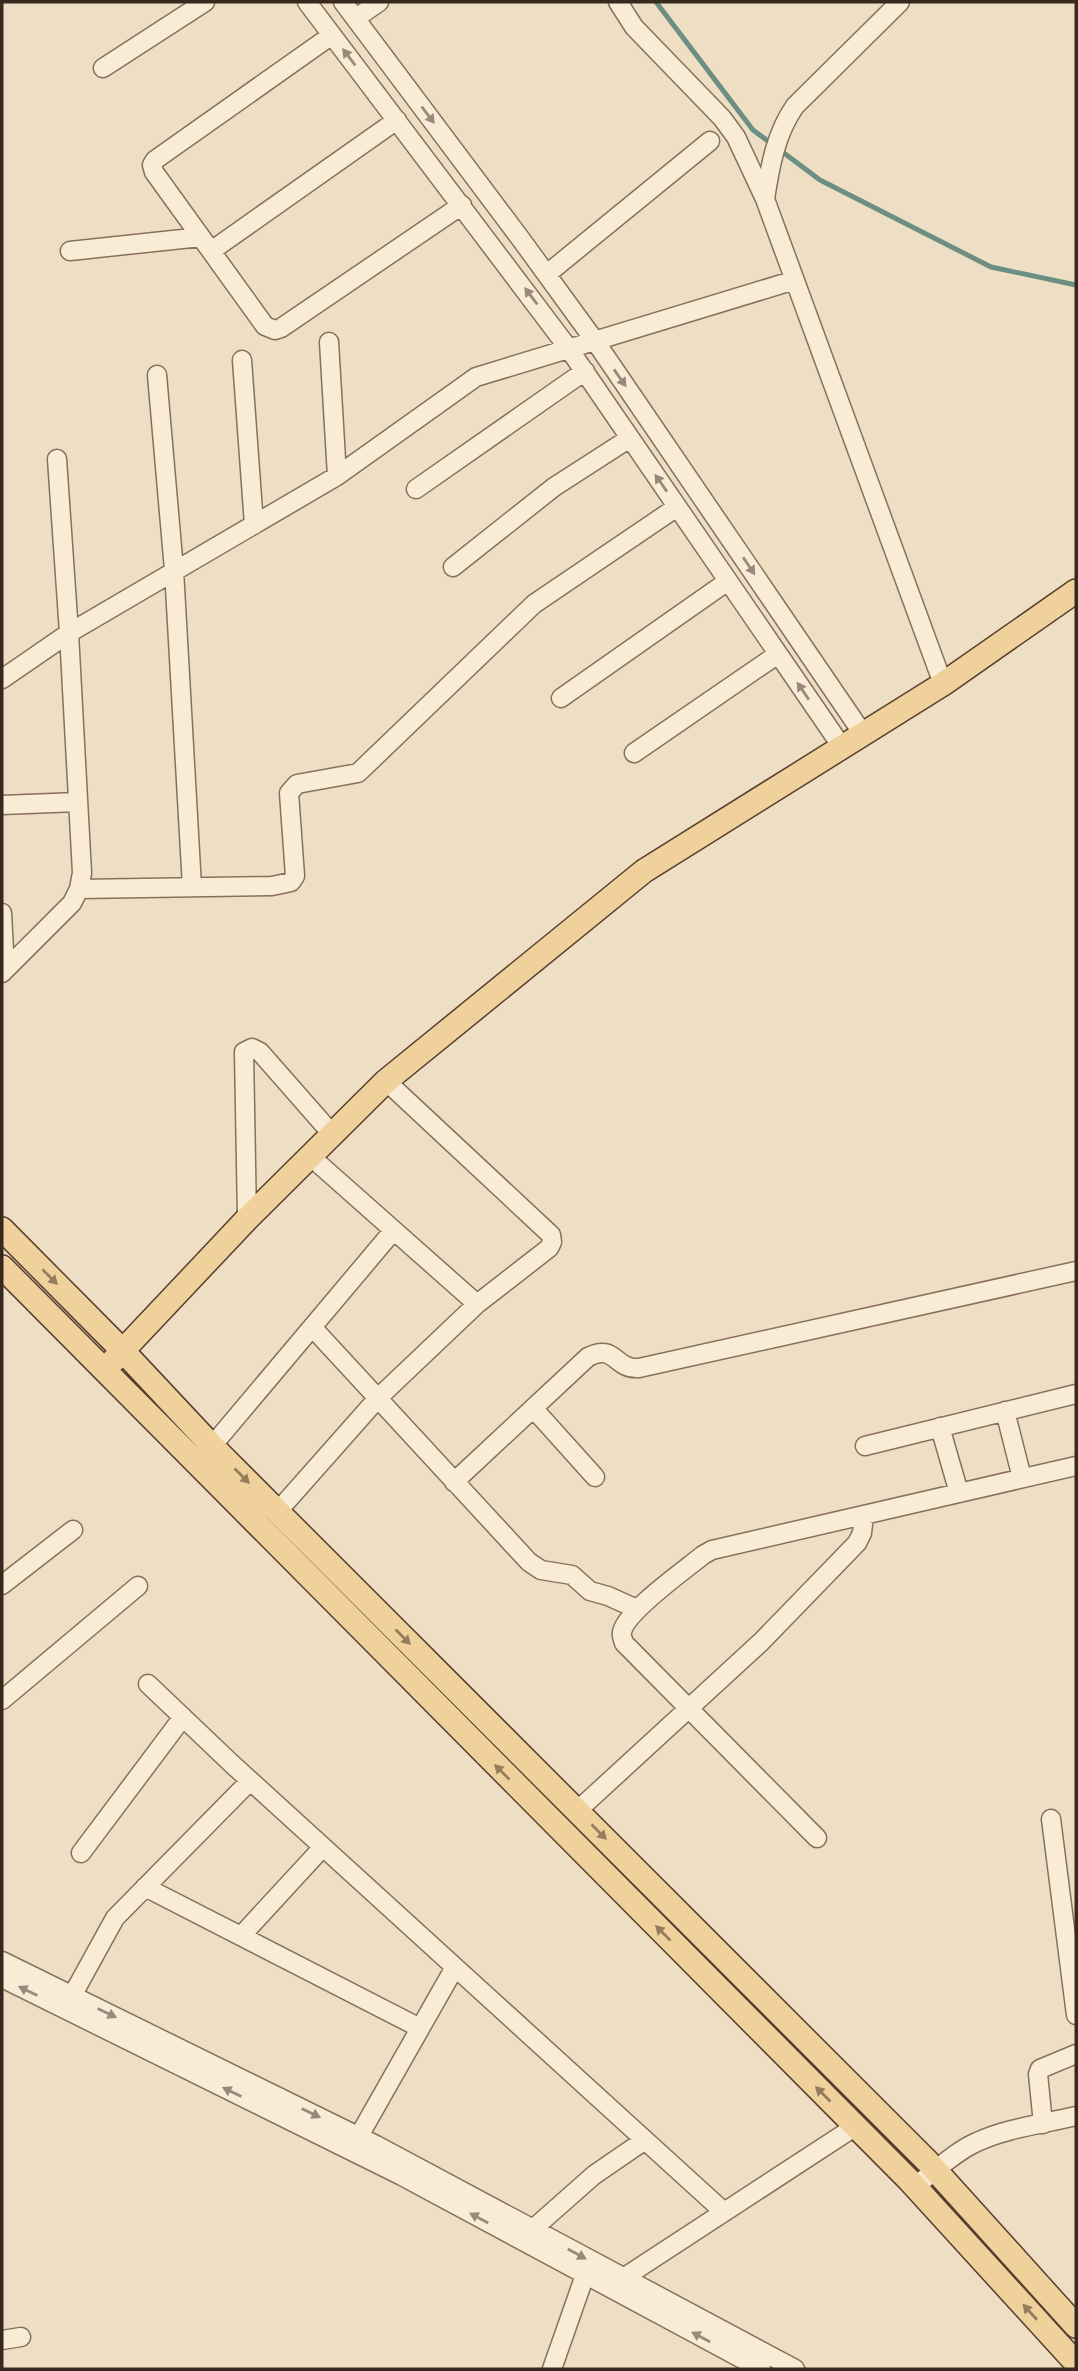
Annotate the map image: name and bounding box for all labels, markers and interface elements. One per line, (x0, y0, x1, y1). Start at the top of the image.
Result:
one-way arrow (341, 48, 356, 66)
one-way arrow (421, 106, 435, 124)
one-way arrow (523, 288, 538, 306)
one-way arrow (613, 369, 627, 387)
one-way arrow (654, 474, 668, 492)
one-way arrow (742, 556, 755, 575)
one-way arrow (796, 682, 810, 700)
one-way arrow (41, 1269, 58, 1285)
one-way arrow (234, 1467, 250, 1484)
one-way arrow (395, 1628, 412, 1645)
one-way arrow (494, 1764, 511, 1780)
one-way arrow (590, 1824, 607, 1841)
one-way arrow (654, 1924, 671, 1941)
one-way arrow (18, 1986, 38, 1997)
one-way arrow (97, 2008, 117, 2019)
one-way arrow (815, 2085, 832, 2102)
one-way arrow (222, 2087, 242, 2098)
one-way arrow (301, 2107, 321, 2118)
one-way arrow (469, 2212, 488, 2224)
one-way arrow (568, 2247, 588, 2259)
one-way arrow (1022, 2303, 1038, 2321)
one-way arrow (691, 2331, 710, 2343)

